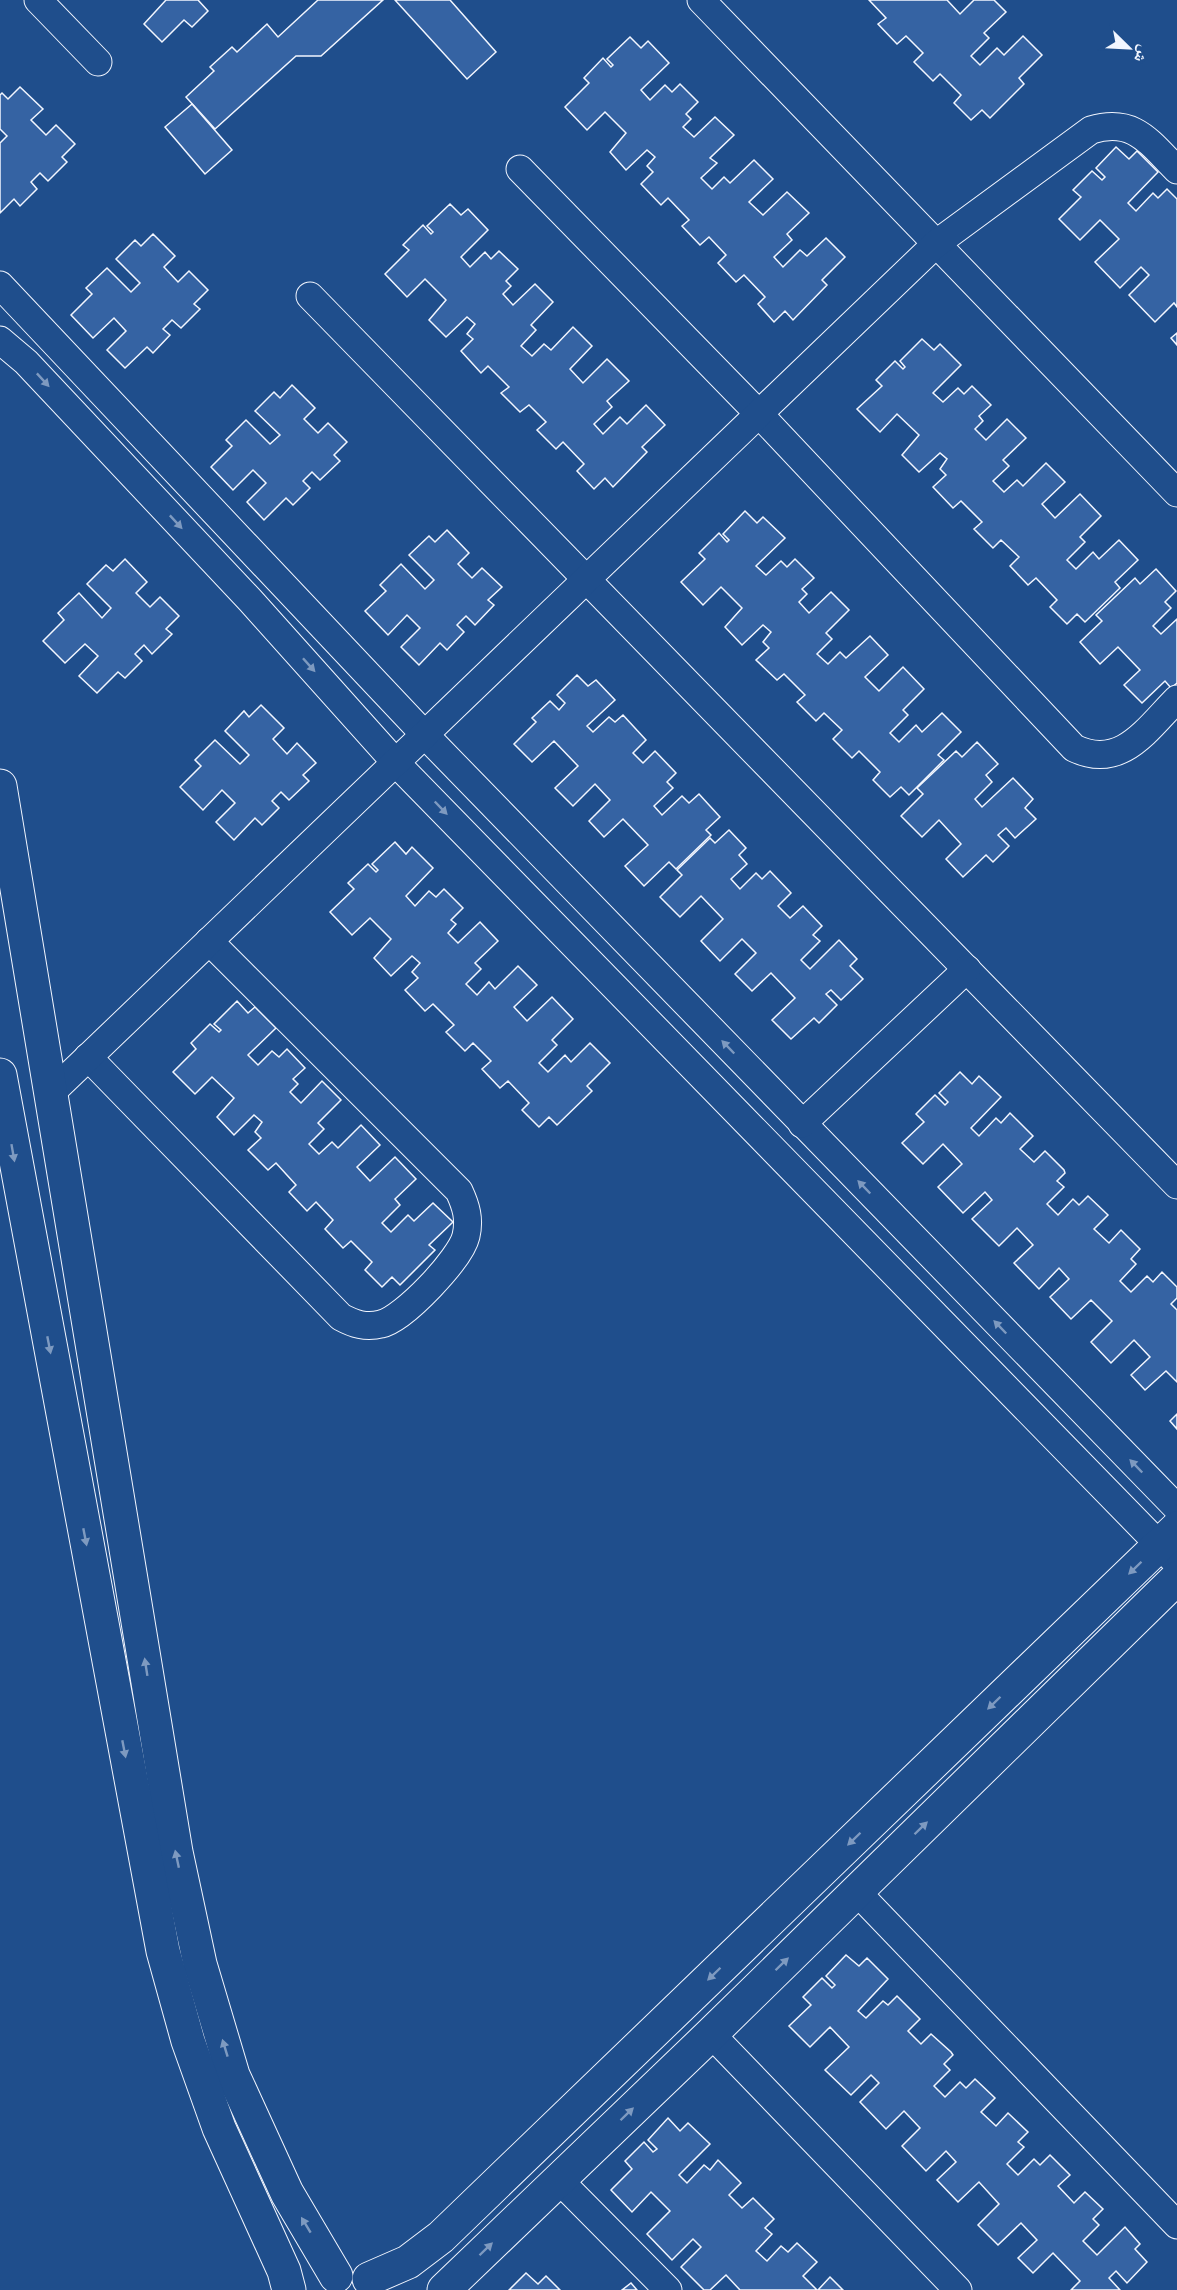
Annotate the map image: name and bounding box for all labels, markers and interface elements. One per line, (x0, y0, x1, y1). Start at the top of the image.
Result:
north arrow (1099, 18, 1159, 78)
text: ش (1130, 42, 1155, 66)
one-way arrow (35, 373, 49, 387)
one-way arrow (169, 514, 183, 528)
one-way arrow (302, 657, 315, 672)
one-way arrow (433, 801, 447, 815)
one-way arrow (721, 1040, 735, 1055)
one-way arrow (8, 1144, 17, 1163)
one-way arrow (857, 1180, 871, 1195)
one-way arrow (993, 1319, 1007, 1334)
one-way arrow (44, 1336, 53, 1355)
one-way arrow (1130, 1460, 1144, 1474)
one-way arrow (80, 1527, 89, 1546)
one-way arrow (1127, 1561, 1142, 1575)
one-way arrow (141, 1657, 150, 1676)
one-way arrow (988, 1696, 1002, 1710)
one-way arrow (120, 1740, 129, 1759)
one-way arrow (914, 1821, 928, 1835)
one-way arrow (847, 1831, 861, 1845)
one-way arrow (172, 1850, 182, 1869)
one-way arrow (775, 1958, 789, 1972)
one-way arrow (706, 1967, 721, 1981)
one-way arrow (220, 2039, 230, 2057)
one-way arrow (619, 2108, 633, 2122)
one-way arrow (301, 2216, 311, 2233)
one-way arrow (479, 2243, 493, 2257)

